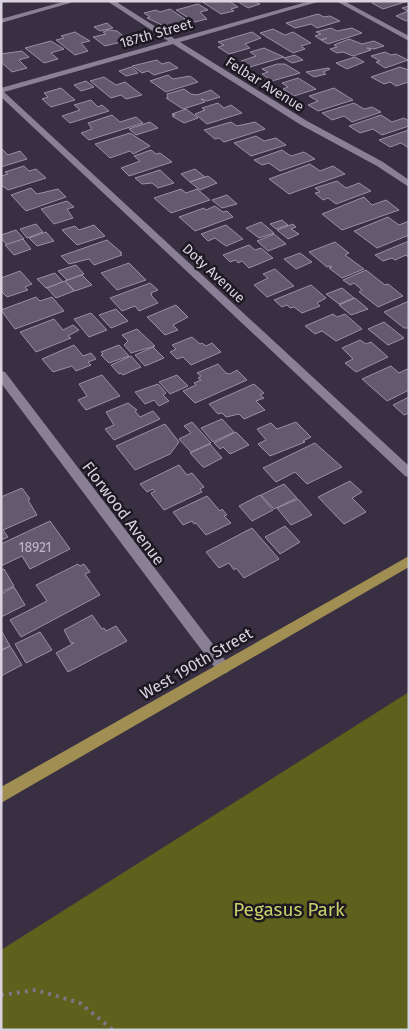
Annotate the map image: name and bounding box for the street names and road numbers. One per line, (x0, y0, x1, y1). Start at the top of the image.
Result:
street label: 187th Street (118, 15, 195, 52)
street label: Felbar Avenue (222, 54, 307, 115)
street label: Doty Avenue (179, 240, 248, 307)
street label: Florwood Avenue (78, 458, 169, 569)
street label: West 190th Street (137, 624, 256, 703)

